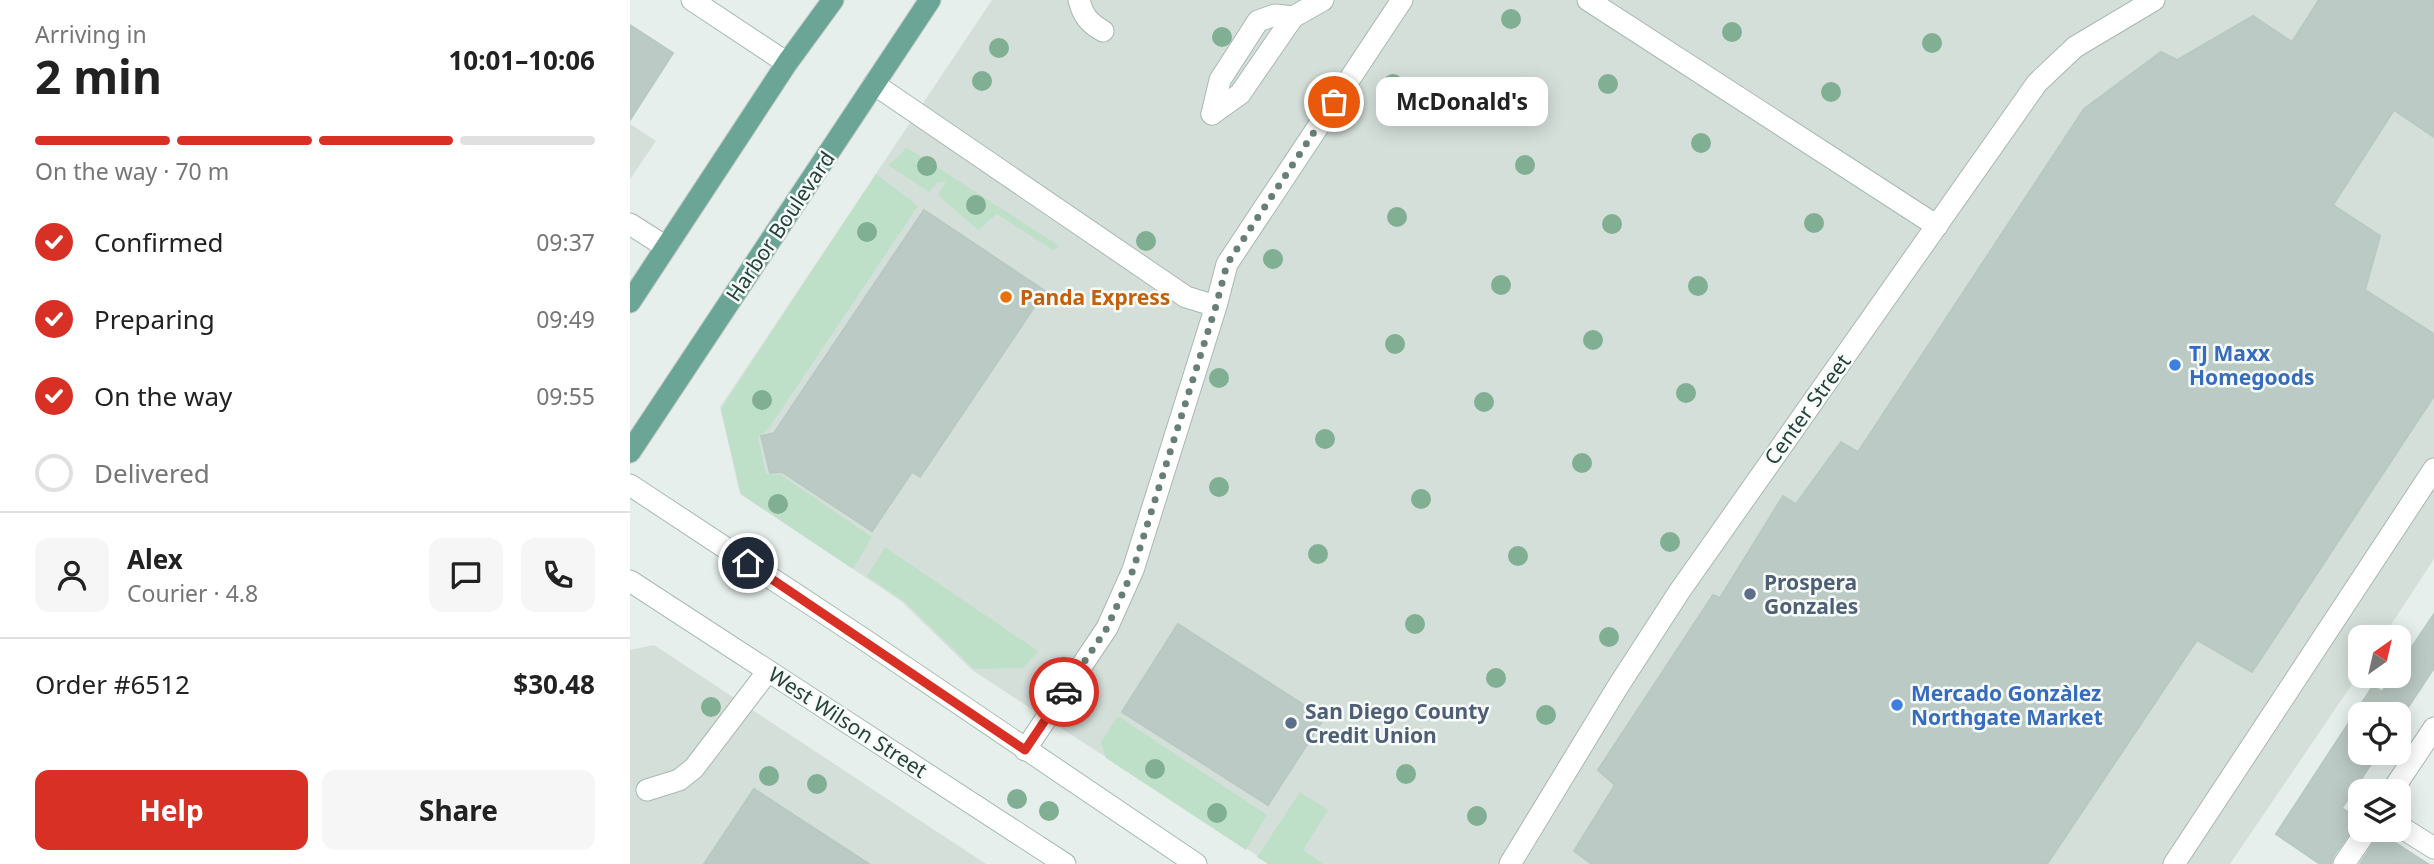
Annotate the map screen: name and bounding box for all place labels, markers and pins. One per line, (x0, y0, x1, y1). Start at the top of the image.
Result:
pin (1304, 72, 1364, 132)
callout: McDonald's (1376, 78, 1547, 126)
place label: Panda Express (1020, 283, 1170, 311)
marker: Panda Express (998, 289, 1014, 305)
place label: TJ Maxx Homegoods (2189, 339, 2315, 391)
marker: TJ Maxx Homegoods (2167, 357, 2183, 373)
pin (718, 533, 778, 593)
place label: Prospera Gonzales (1764, 568, 1858, 620)
marker: Prospera Gonzales (1742, 586, 1758, 602)
place label: Mercado Gonzàlez Northgate Market (1911, 679, 2103, 731)
place label: San Diego County Credit Union (1305, 697, 1489, 749)
marker: Mercado Gonzàlez Northgate Market (1889, 697, 1905, 713)
marker: San Diego County Credit Union (1283, 715, 1299, 731)

